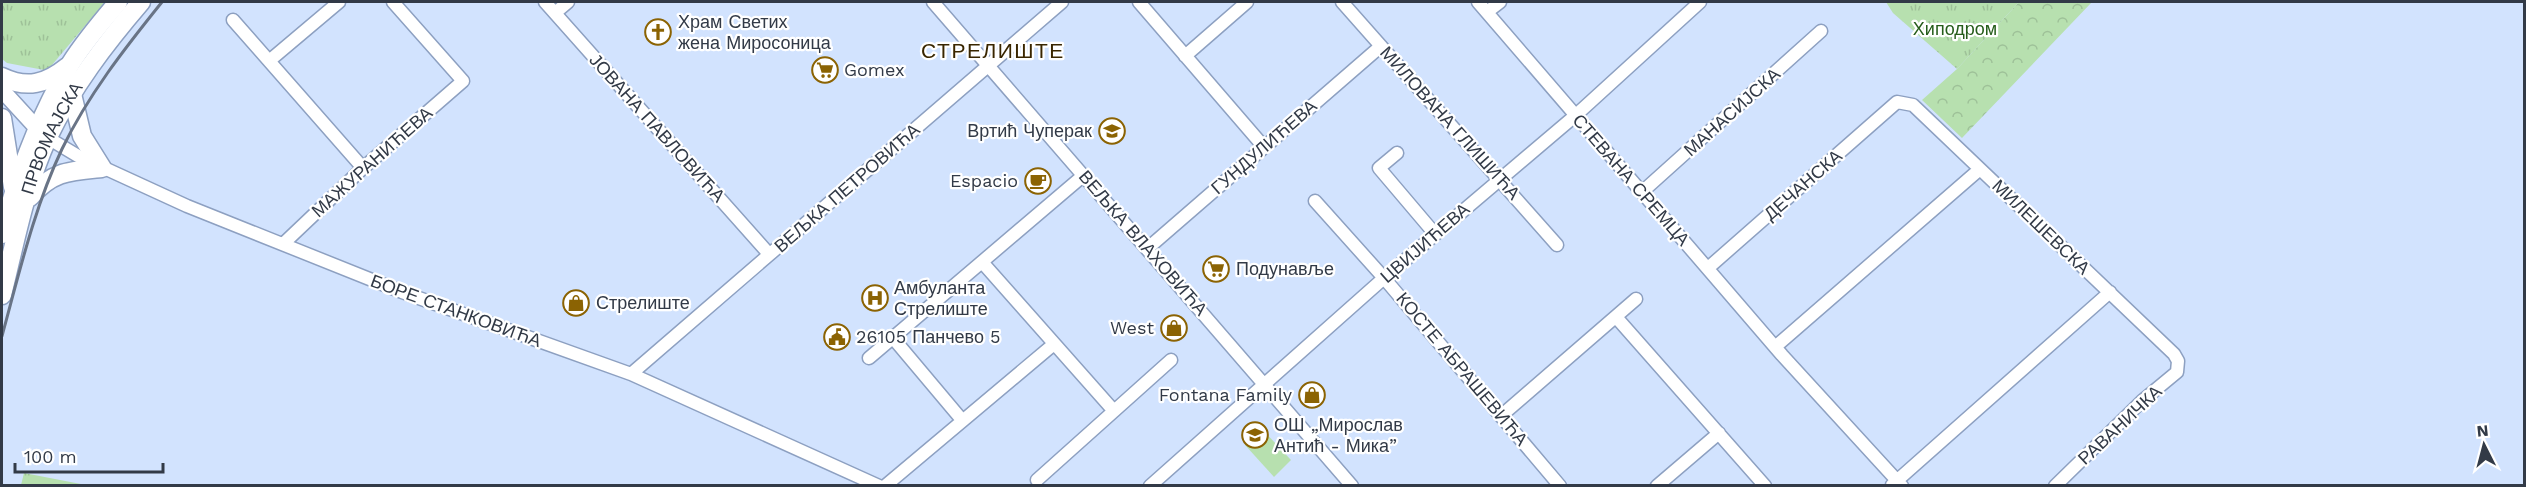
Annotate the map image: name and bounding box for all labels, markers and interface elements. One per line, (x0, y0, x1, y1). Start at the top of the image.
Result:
place label: Храм Светих жена Миросоница (678, 11, 832, 53)
church icon: Храм Светих жена Миросоница (643, 17, 673, 47)
park label: Хиподром (1913, 18, 1997, 39)
district label: СТРЕЛИШТЕ (921, 38, 1065, 63)
street label: МИЛОВАНА ГЛИШИЋА (1376, 42, 1525, 203)
street label: ЈОВАНА ПАВЛОВИЋА (585, 49, 730, 206)
supermarket icon: Gomex (810, 55, 840, 85)
place label: Gomex (844, 59, 905, 80)
street label: МАНАСИЈСКА (1679, 63, 1784, 160)
street label: ПРВОМАЈСКА (17, 78, 87, 197)
street label: ГУНДУЛИЋЕВА (1207, 95, 1321, 198)
street label: МАЖУРАНИЋЕВА (307, 102, 436, 221)
street label: СТЕВАНА СРЕМЦА (1569, 110, 1694, 250)
school or university icon: Вртић Чуперак (1097, 116, 1127, 146)
street label: ВЕЉКА ПЕТРОВИЋА (770, 119, 924, 256)
place label: Вртић Чуперак (967, 120, 1092, 141)
street label: ДЕЧАНСКА (1759, 145, 1846, 224)
cafe icon: Espacio (1023, 166, 1053, 196)
street label: ВЕЉКА ВЛАХОВИЋА (1075, 166, 1212, 319)
place label: Espacio (950, 170, 1018, 191)
street label: МИЛЕШЕВСКА (1988, 175, 2094, 278)
street label: ЦВИЈИЋЕВА (1376, 198, 1473, 287)
supermarket icon: Подунавље (1201, 254, 1231, 284)
place label: Подунавље (1236, 258, 1334, 279)
street label: БОРЕ СТАНКОВИЋА (368, 270, 544, 351)
place label: Амбуланта Стрелиште (894, 277, 988, 319)
hospital icon: Амбуланта Стрелиште (860, 283, 890, 313)
shop icon: Стрелиште (561, 288, 591, 318)
street label: КОСТЕ АБРАШЕВИЋА (1392, 288, 1533, 449)
place label: Стрелиште (596, 292, 690, 313)
shop icon: West (1159, 313, 1189, 343)
place label: West (1110, 317, 1154, 338)
public building icon: 26105 Панчево 5 (822, 322, 852, 352)
place label: 26105 Панчево 5 (856, 326, 1001, 347)
shop icon: Fontana Family (1297, 380, 1327, 410)
street label: РАВАНИЧКА (2073, 381, 2166, 469)
place label: Fontana Family (1159, 384, 1293, 405)
place label: ОШ „Мирослав Антић - Мика” (1274, 414, 1403, 456)
north arrow (2454, 415, 2514, 475)
school or university icon: ОШ „Мирослав Антић - Мика” (1240, 420, 1270, 450)
text: N (2476, 421, 2489, 441)
scale bar (15, 436, 164, 474)
text: 100 m (24, 446, 77, 467)

